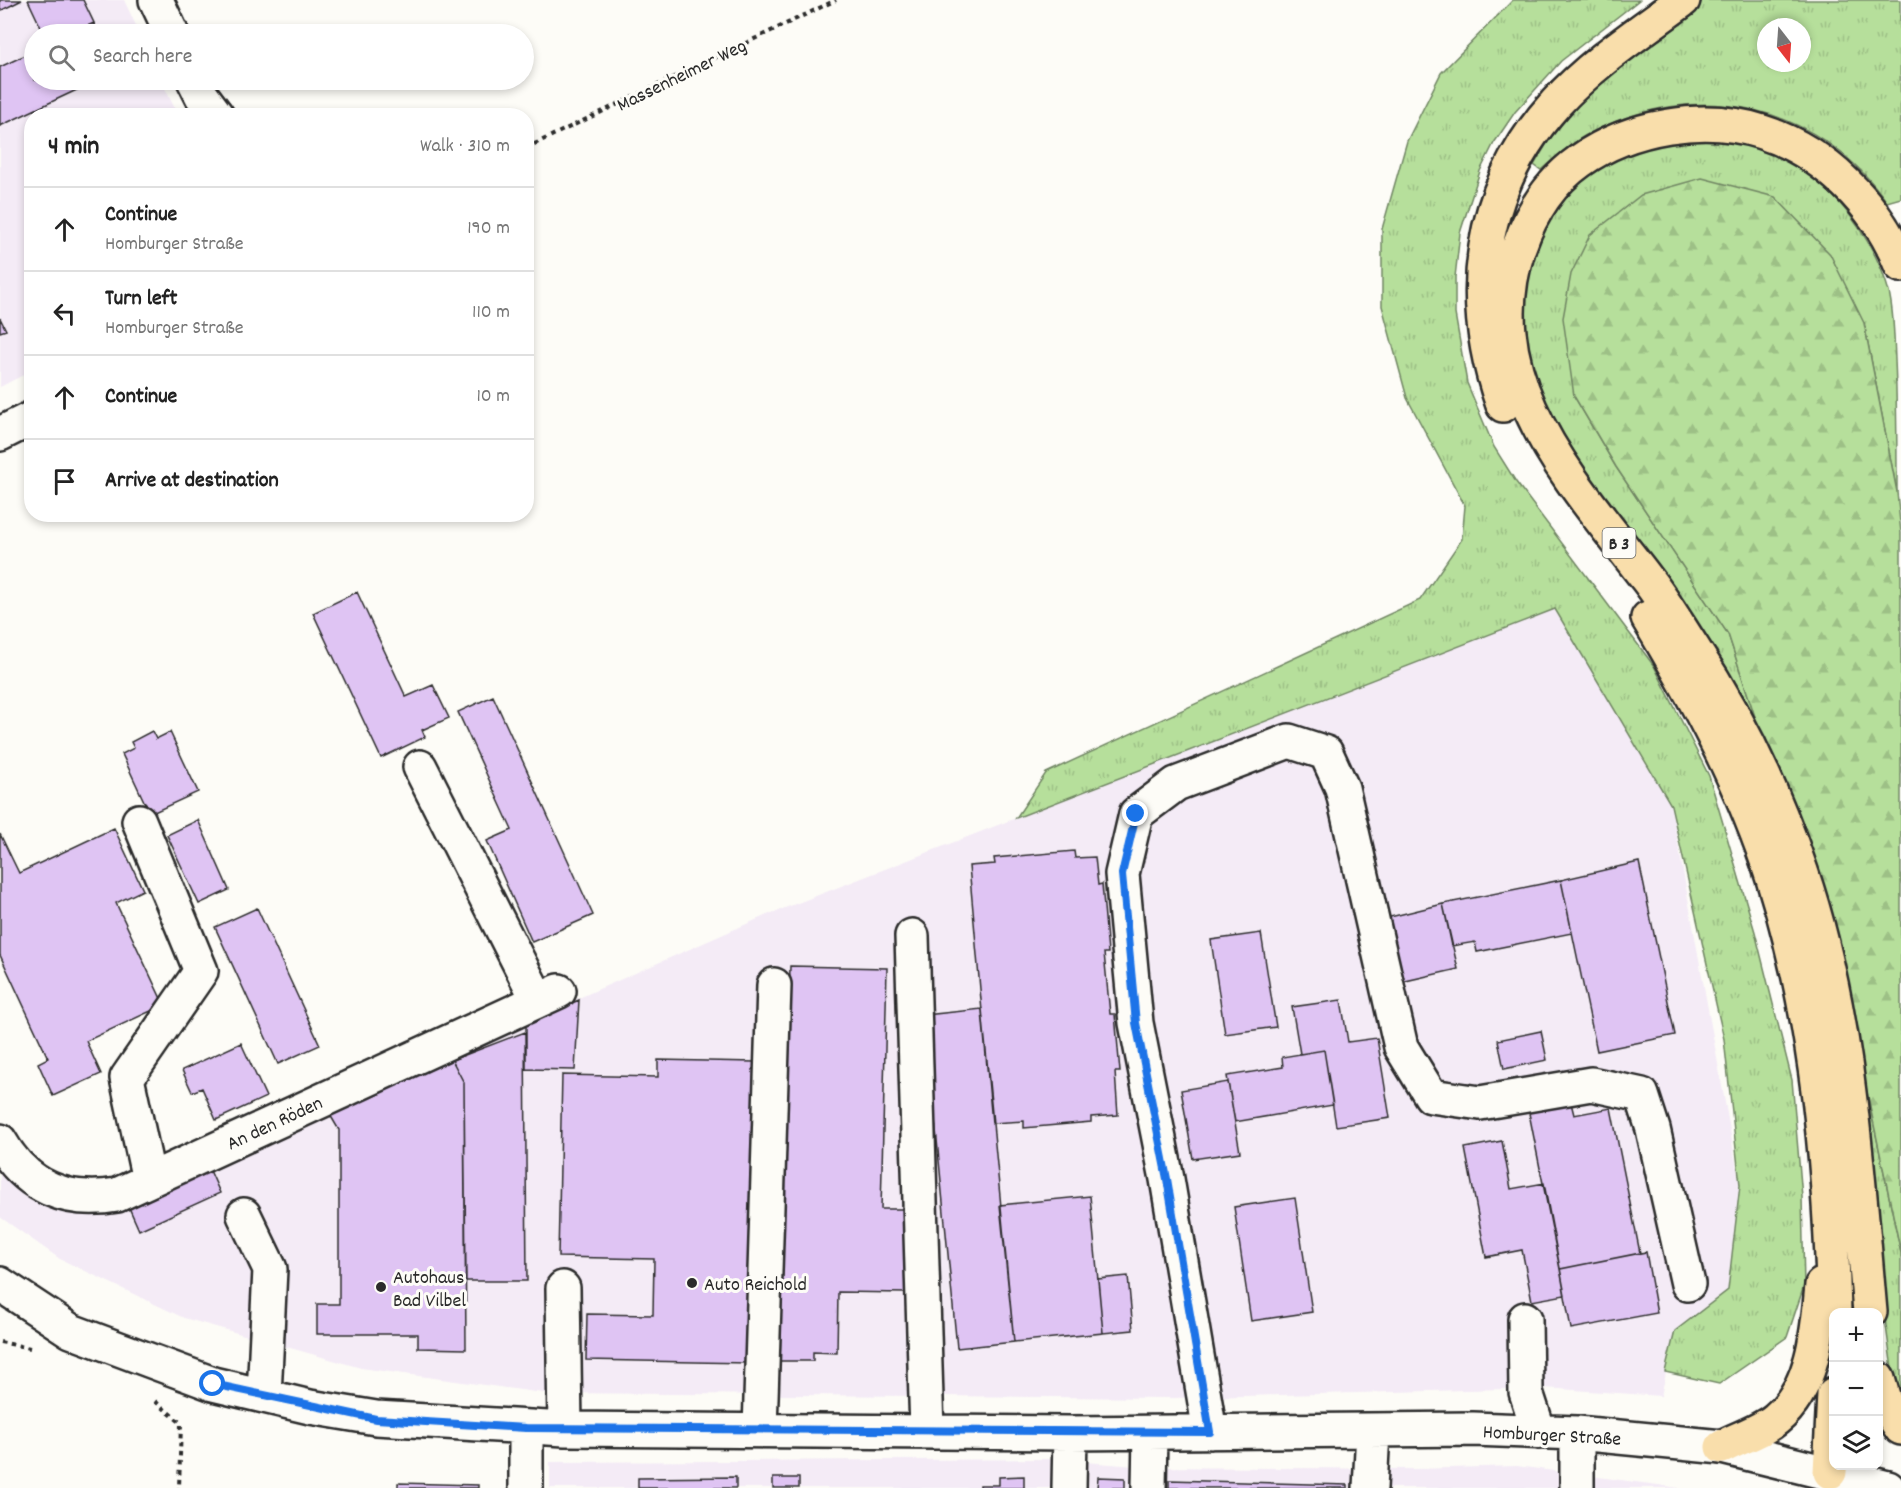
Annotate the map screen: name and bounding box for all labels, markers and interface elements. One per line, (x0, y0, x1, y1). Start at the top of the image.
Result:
north arrow (1757, 18, 1811, 72)
search box (24, 24, 534, 90)
street label: Massenheimer Weg (613, 33, 752, 120)
icon: search (45, 41, 78, 74)
text: Search here (93, 42, 192, 73)
text: 4 min (48, 129, 99, 166)
text: Walk · 310 m (420, 133, 510, 161)
text: Continue (105, 200, 177, 231)
icon: ahead (48, 213, 81, 246)
text: 190 m (467, 215, 510, 243)
text: Homburger Straße (105, 231, 243, 259)
text: Turn left (105, 284, 177, 315)
icon: left (48, 297, 81, 330)
text: 110 m (472, 299, 510, 327)
text: Homburger Straße (105, 315, 243, 343)
icon: ahead (48, 381, 81, 414)
text: Continue (105, 382, 177, 413)
text: 10 m (476, 383, 510, 411)
icon: arrive (48, 465, 81, 498)
text: Arrive at destination (105, 466, 279, 497)
road number: B 3 (1602, 528, 1636, 558)
route end (1122, 800, 1148, 826)
street label: An den Röden (223, 1090, 328, 1159)
place label: Autohaus Bad Vilbel (393, 1265, 466, 1316)
place label: Auto Reichold (704, 1272, 807, 1300)
marker: Auto Reichold (685, 1276, 699, 1290)
marker: Autohaus Bad Vilbel (374, 1280, 388, 1294)
map controls (1829, 1308, 1883, 1470)
button: + (1829, 1308, 1883, 1362)
button: − (1829, 1362, 1883, 1416)
route start (199, 1370, 225, 1396)
button: layers (1829, 1416, 1883, 1470)
street label: Homburger Straße (1482, 1419, 1622, 1455)

